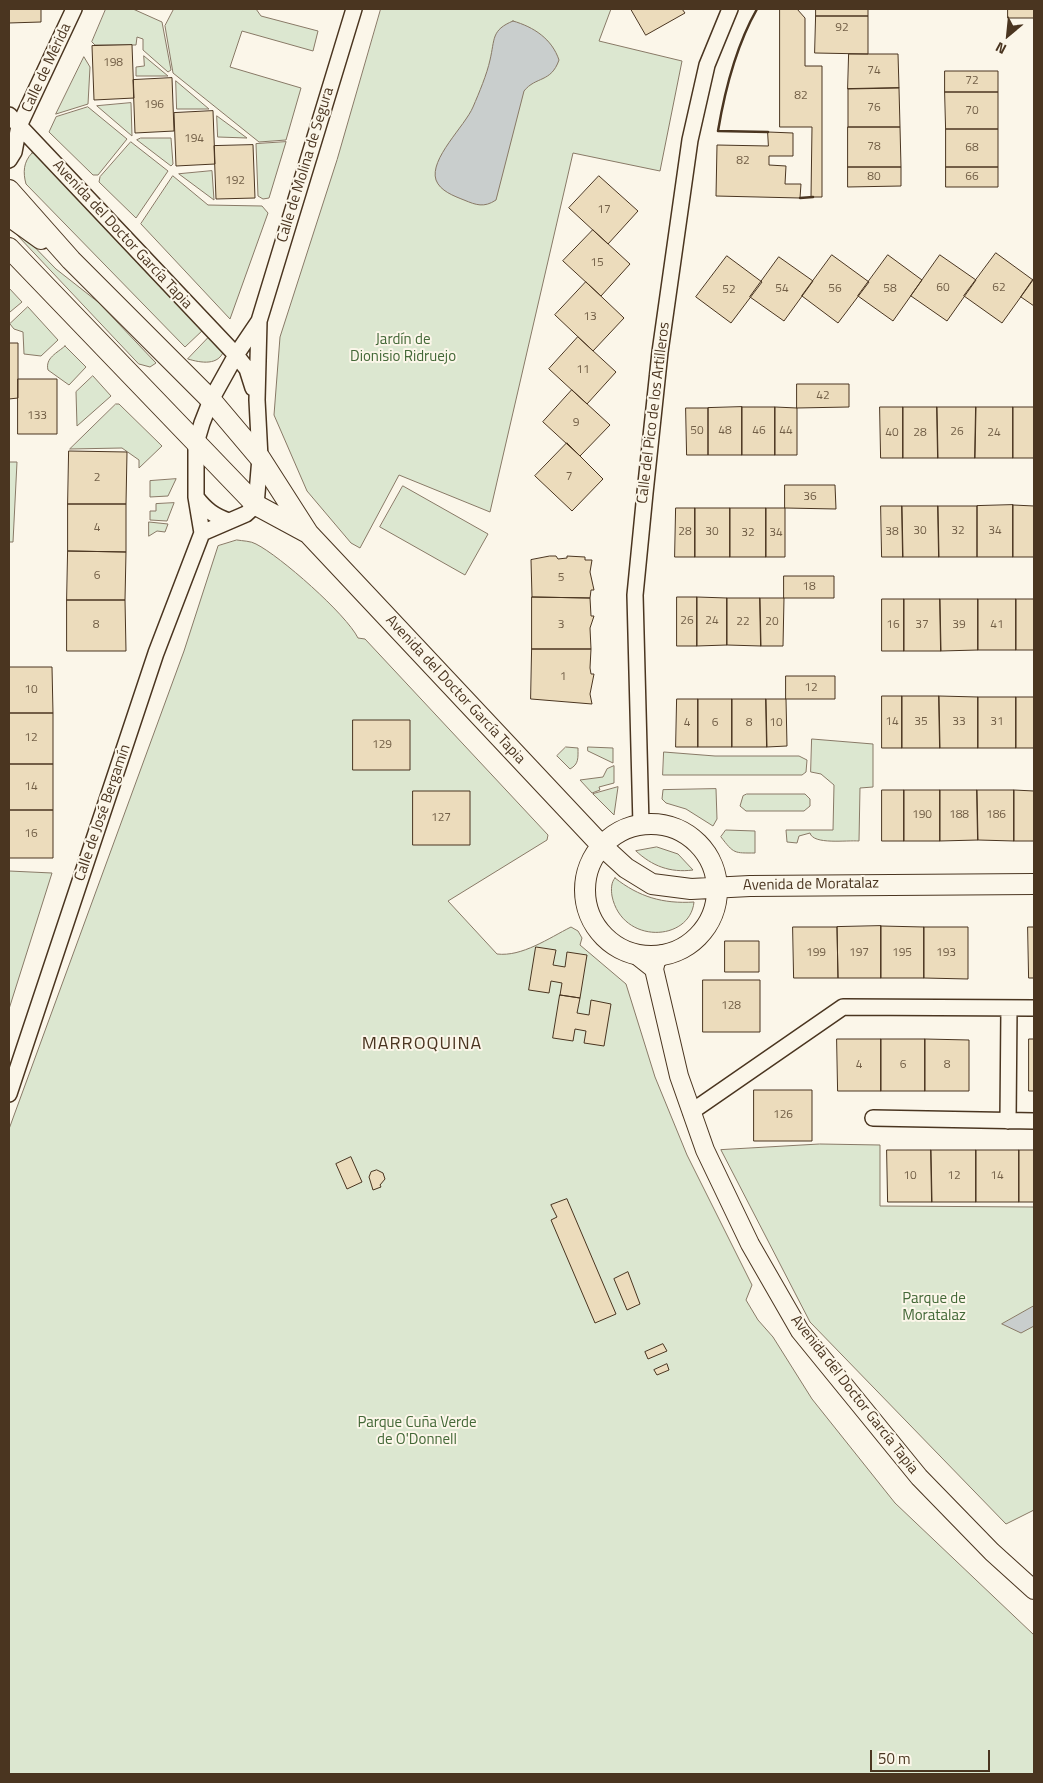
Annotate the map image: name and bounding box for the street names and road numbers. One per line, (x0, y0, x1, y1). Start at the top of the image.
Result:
street label: Calle de Mérida (18, 21, 76, 115)
street label: Calle de Molina de Segura (274, 85, 338, 245)
street label: Avenida del Doctor García Tapia (48, 157, 196, 313)
street label: Calle del Pico de los Artilleros (634, 321, 674, 505)
street label: Avenida del Doctor García Tapia (381, 612, 529, 768)
street label: Calle de José Bergamín (71, 742, 135, 884)
street label: Avenida de Moratalaz (743, 875, 879, 895)
street label: Avenida del Doctor García Tapia (786, 1312, 922, 1478)

